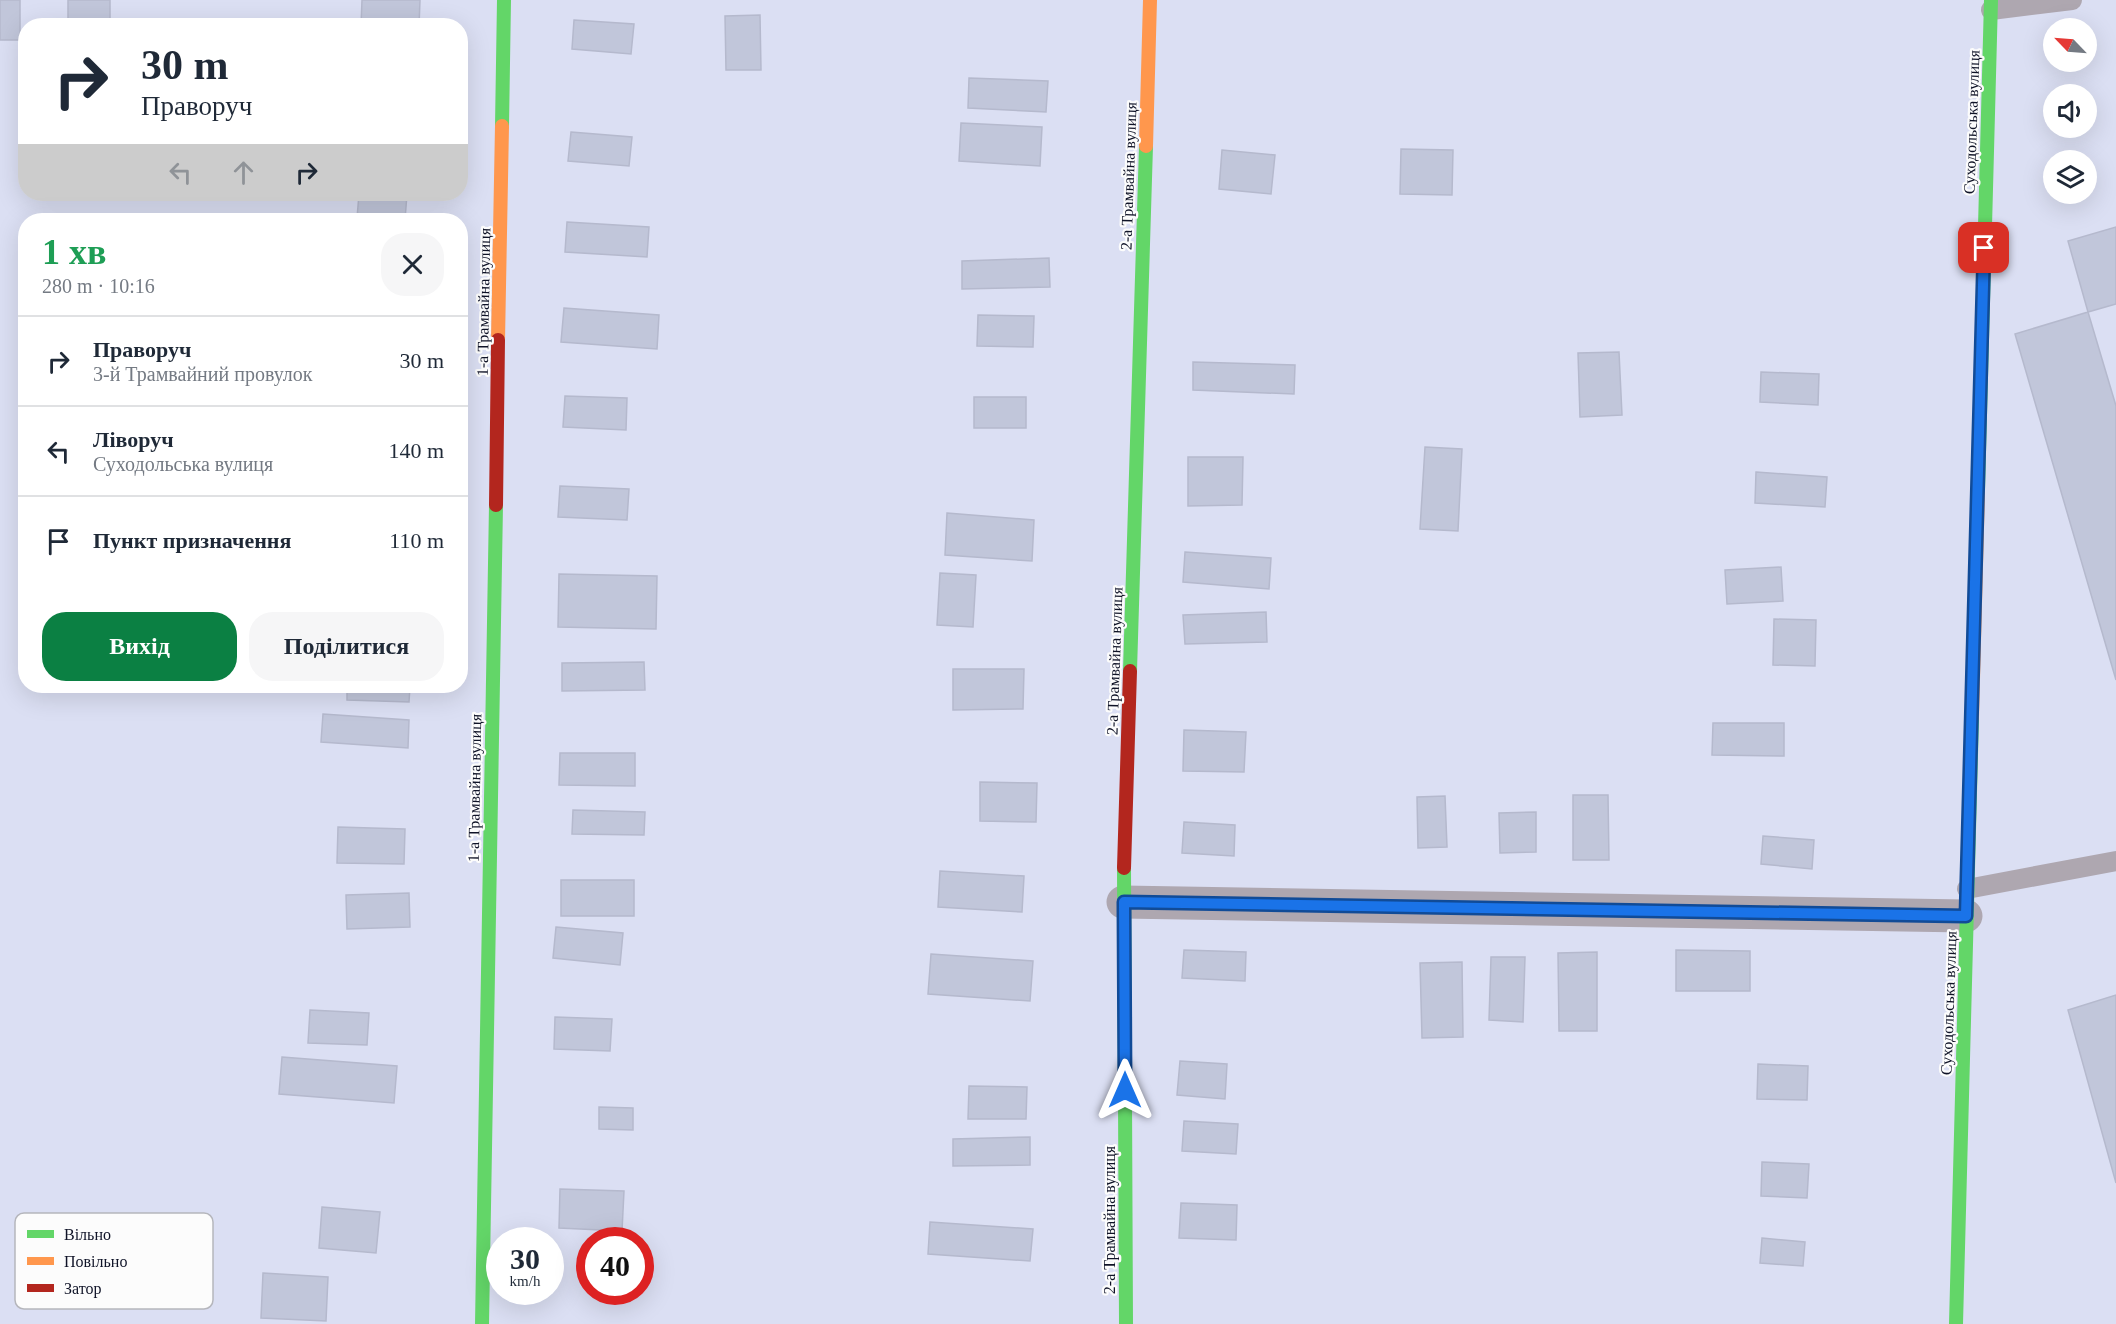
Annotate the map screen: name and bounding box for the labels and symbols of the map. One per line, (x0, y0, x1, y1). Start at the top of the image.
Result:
north arrow (2043, 18, 2097, 72)
street label: Суходольська вулиця (1960, 49, 1984, 194)
street label: 2-а Трамвайна вулиця (1117, 101, 1141, 250)
pin (1958, 222, 2009, 273)
street label: 1-а Трамвайна вулиця (474, 227, 494, 376)
street label: 2-а Трамвайна вулиця (1103, 586, 1127, 735)
street label: 1-а Трамвайна вулиця (465, 713, 485, 862)
street label: Суходольська вулиця (1937, 930, 1961, 1075)
position arrow (1093, 1058, 1157, 1122)
street label: 2-а Трамвайна вулиця (1101, 1145, 1119, 1294)
legend (15, 1213, 213, 1309)
text: Вільно (64, 1226, 111, 1243)
speed limit sign: 40 (576, 1227, 654, 1305)
text: Повільно (64, 1253, 127, 1270)
text: Затор (64, 1280, 101, 1298)

